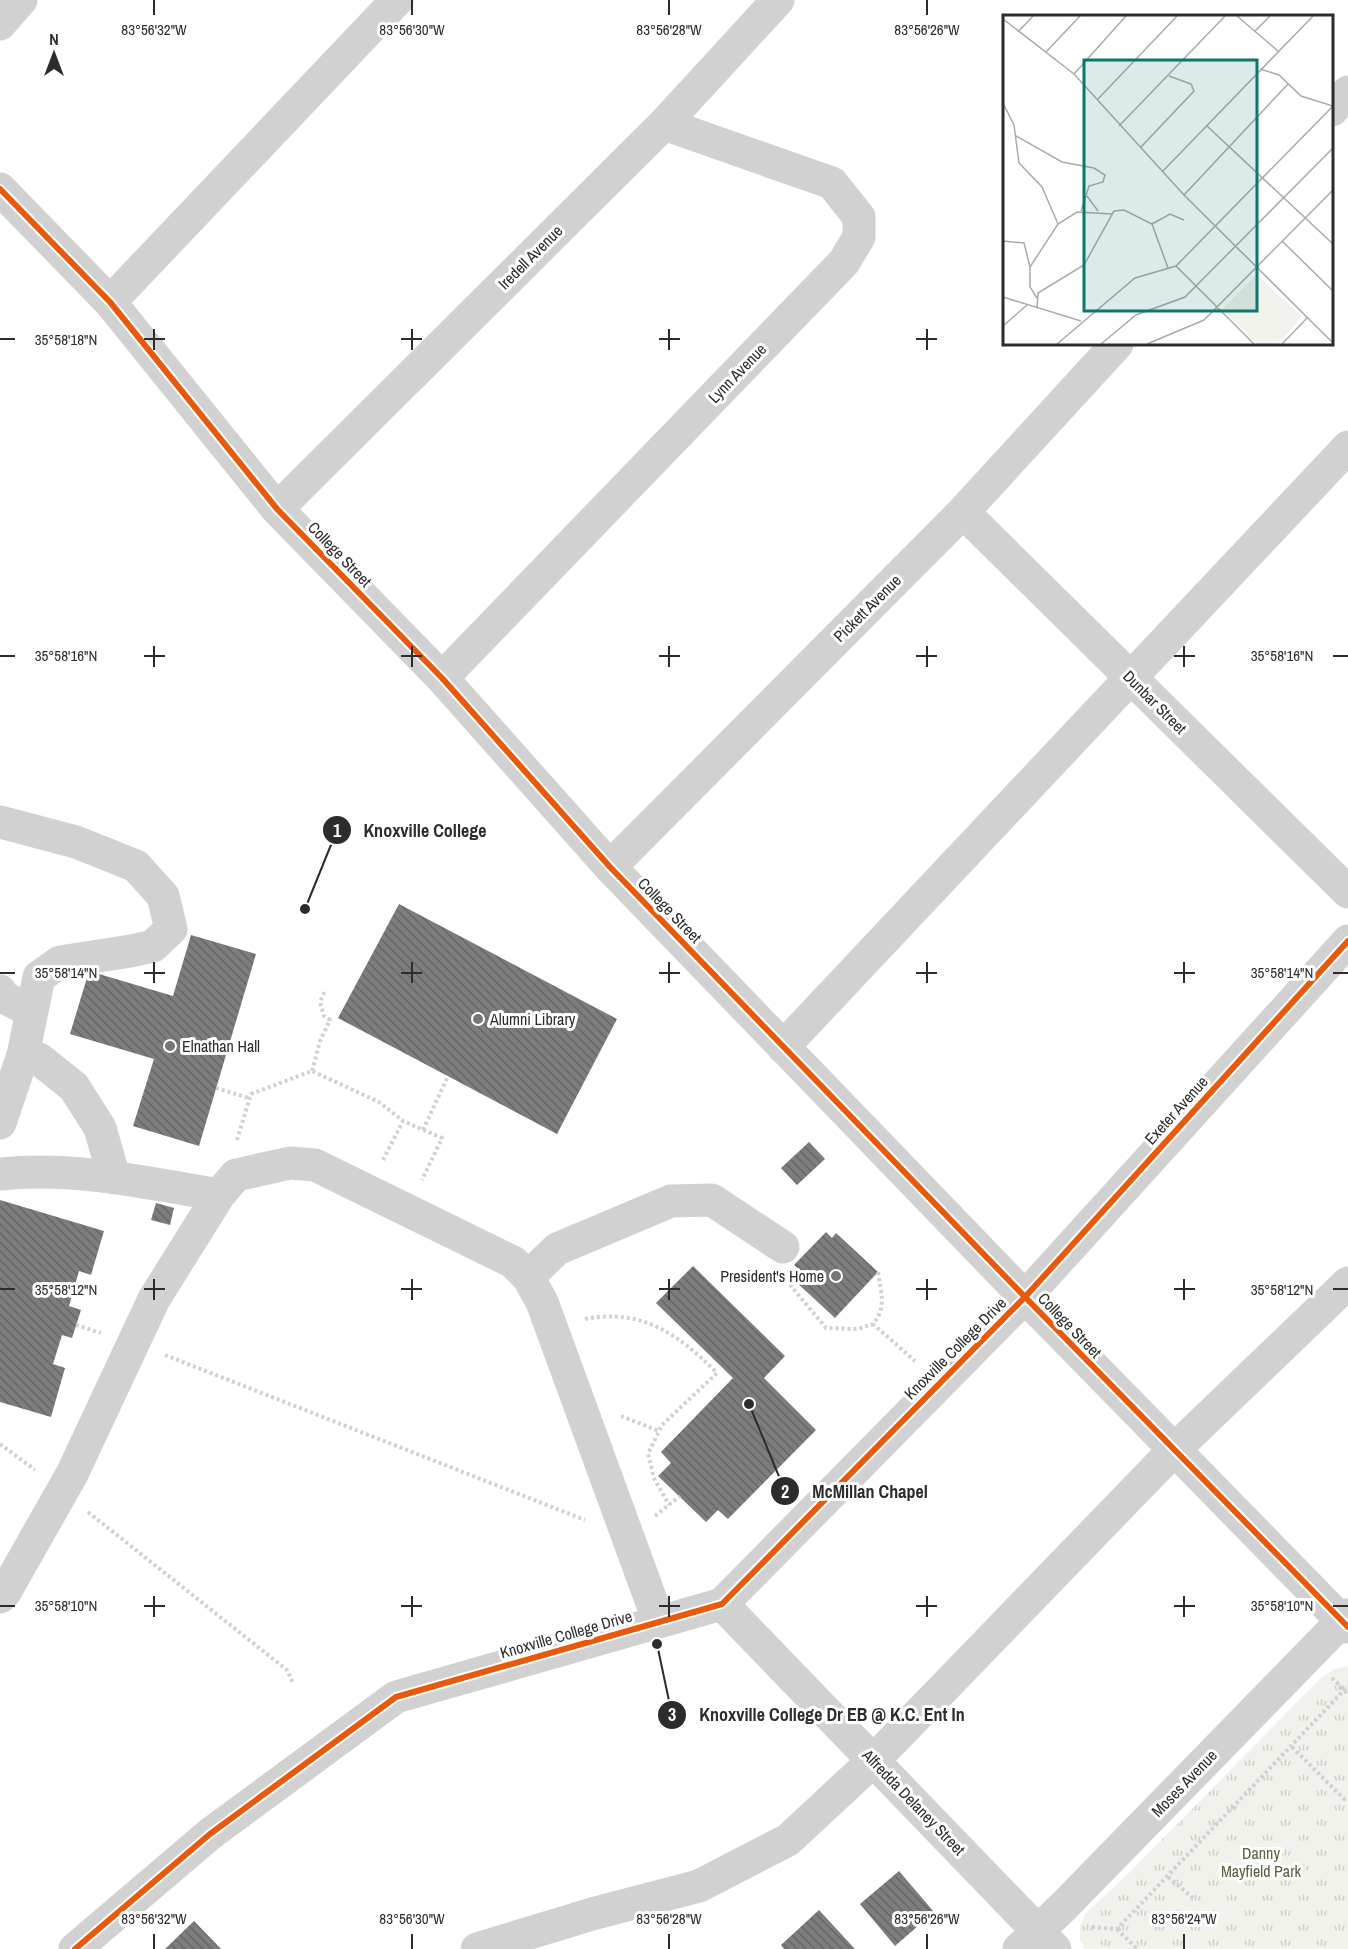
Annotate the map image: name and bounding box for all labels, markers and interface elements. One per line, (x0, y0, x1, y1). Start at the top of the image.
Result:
inset map (1003, 15, 1333, 345)
text: 83°56'32"W (121, 19, 187, 40)
text: 83°56'30"W (379, 19, 445, 40)
text: 83°56'28"W (636, 19, 702, 40)
text: 83°56'26"W (894, 19, 960, 40)
north arrow (24, 24, 84, 84)
text: N (49, 28, 59, 50)
street label: Iredell Avenue (493, 220, 567, 294)
text: 35°58'18"N (35, 329, 97, 350)
street label: Lynn Avenue (703, 338, 771, 408)
street label: College Street (303, 516, 377, 592)
street label: Pickett Avenue (828, 569, 906, 647)
text: 35°58'16"N (35, 645, 97, 666)
text: 35°58'16"N (1251, 645, 1313, 666)
street label: Dunbar Street (1118, 665, 1192, 739)
callout: Knoxville College (322, 812, 499, 848)
text: 1 (333, 818, 342, 843)
text: Knoxville College (363, 818, 487, 843)
street label: College Street (633, 872, 707, 948)
text: 35°58'14"N (35, 962, 97, 983)
text: 35°58'14"N (1251, 962, 1313, 983)
place label: Alumni Library (489, 1008, 576, 1030)
marker: Alumni Library (471, 1012, 485, 1026)
place label: Elnathan Hall (182, 1035, 260, 1057)
marker: Elnathan Hall (163, 1039, 177, 1053)
street label: Exeter Avenue (1139, 1071, 1213, 1149)
place label: President's Home (720, 1265, 824, 1287)
marker: President's Home (829, 1269, 843, 1283)
text: 35°58'12"N (35, 1279, 97, 1300)
text: 35°58'12"N (1251, 1279, 1313, 1300)
street label: College Street (1033, 1287, 1107, 1363)
street label: Knoxville College Drive (899, 1292, 1011, 1404)
callout: McMillan Chapel (770, 1473, 940, 1509)
text: 2 (781, 1479, 789, 1504)
text: McMillan Chapel (812, 1479, 928, 1504)
text: 35°58'10"N (35, 1595, 97, 1616)
text: 35°58'10"N (1251, 1595, 1313, 1616)
street label: Knoxville College Drive (497, 1605, 635, 1663)
callout: Knoxville College Dr EB @ K.C. Ent In (657, 1697, 977, 1733)
text: 3 (668, 1702, 676, 1727)
text: Knoxville College Dr EB @ K.C. Ent In (699, 1702, 965, 1727)
street label: Alfredda Delaney Street (857, 1744, 971, 1860)
street label: Moses Avenue (1146, 1744, 1222, 1822)
park label: Danny Mayfield Park (1221, 1842, 1302, 1882)
text: 83°56'32"W (121, 1908, 187, 1929)
text: 83°56'30"W (379, 1908, 445, 1929)
text: 83°56'28"W (636, 1908, 702, 1929)
text: 83°56'26"W (894, 1908, 960, 1929)
text: 83°56'24"W (1151, 1908, 1217, 1929)

